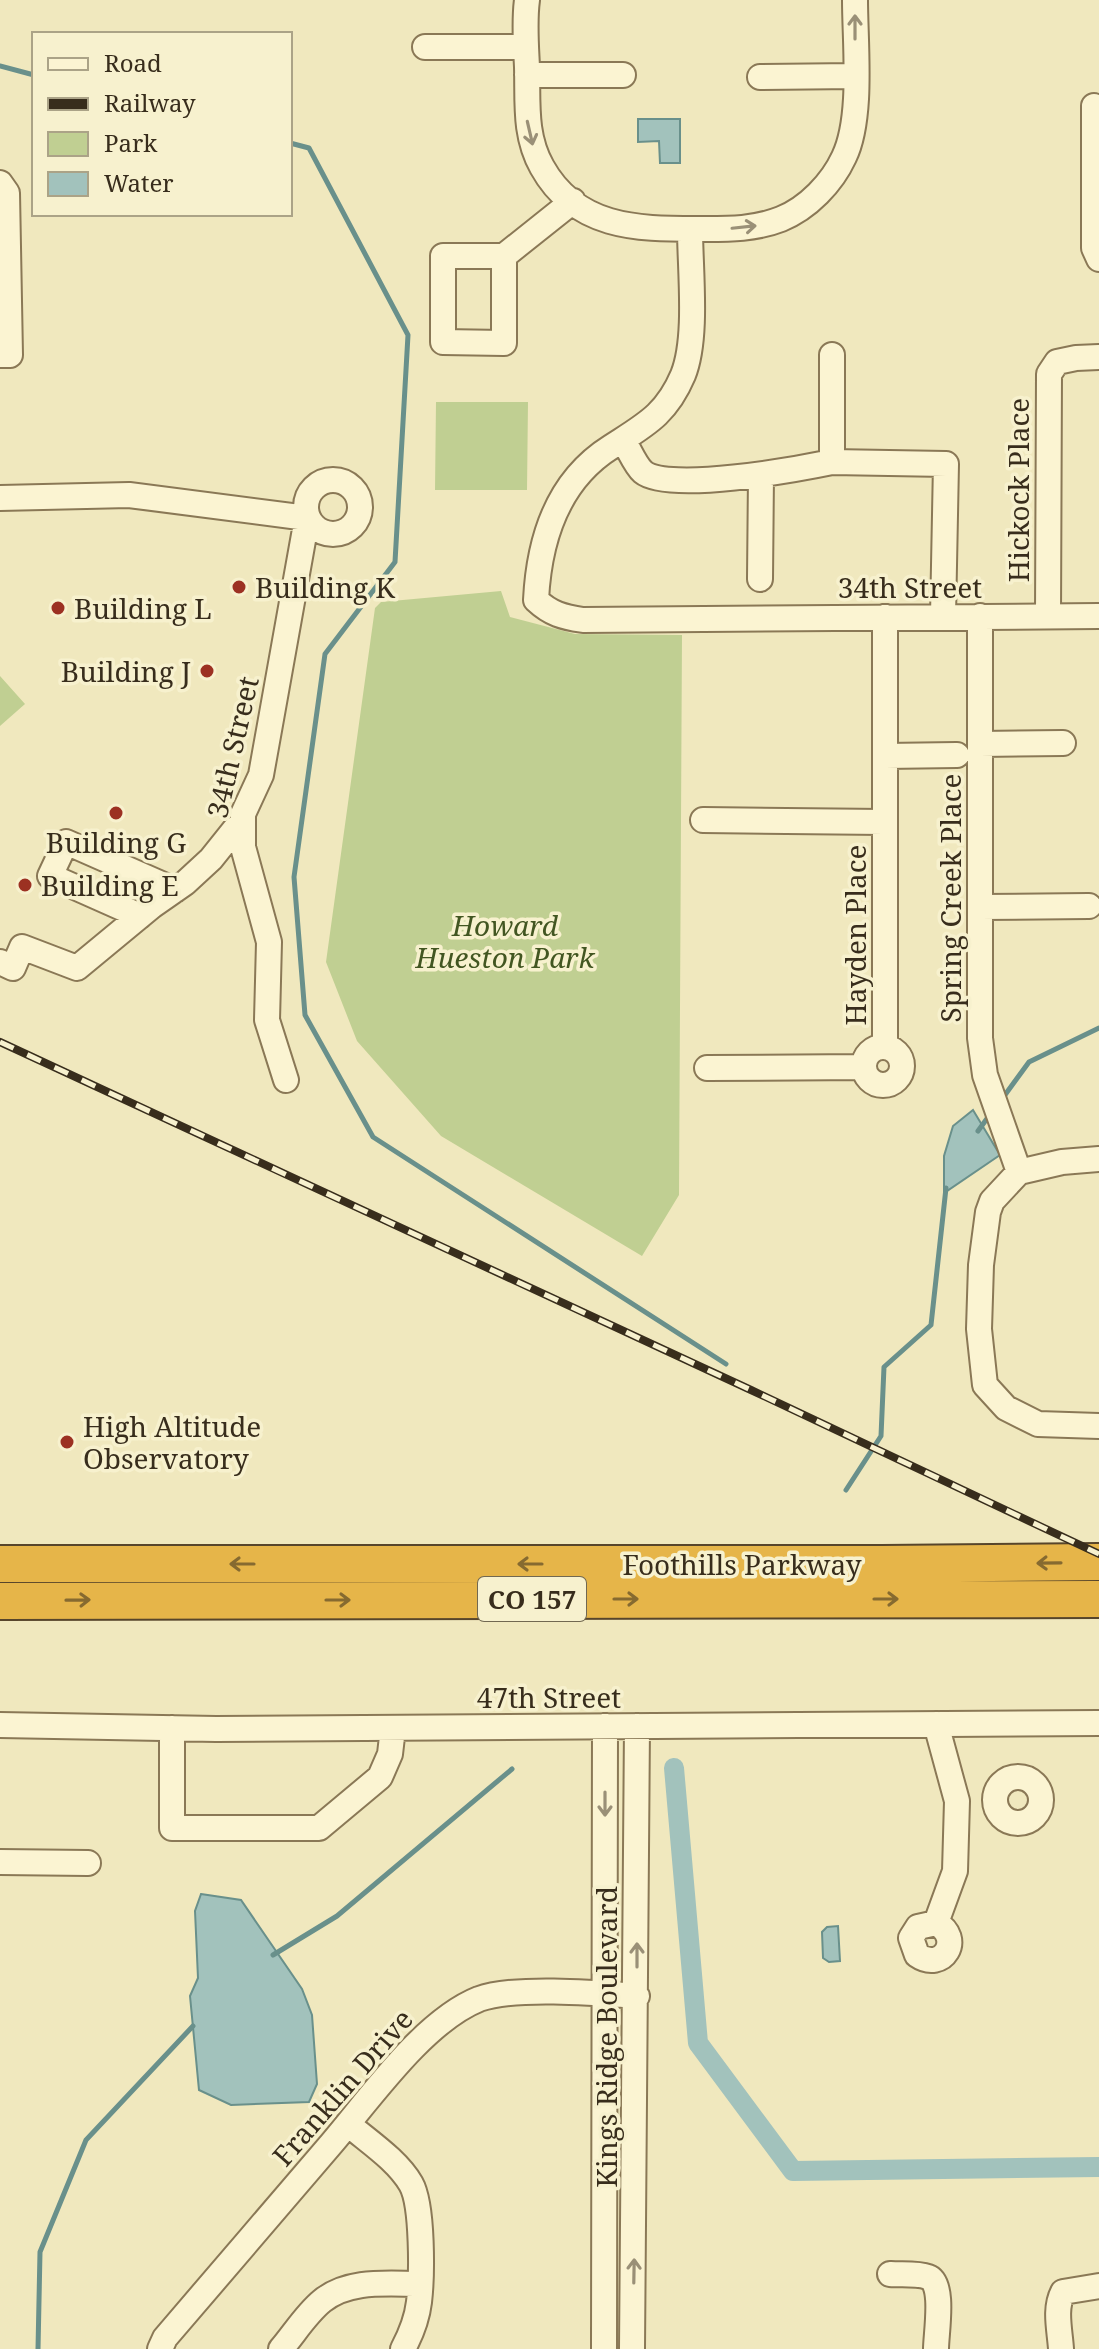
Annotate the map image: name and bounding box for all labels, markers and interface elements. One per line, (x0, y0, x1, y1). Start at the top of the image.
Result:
one-way arrow (847, 14, 863, 41)
legend (32, 32, 292, 216)
text: Road (104, 46, 162, 79)
text: Railway (104, 86, 196, 119)
one-way arrow (523, 120, 538, 146)
text: Park (104, 126, 158, 159)
text: Water (104, 166, 174, 199)
one-way arrow (730, 220, 757, 235)
street label: Hickock Place (999, 398, 1037, 582)
place label: Building K (255, 568, 395, 606)
street label: 34th Street (838, 568, 982, 606)
marker: Building K (230, 578, 248, 596)
place label: Building L (74, 589, 212, 627)
marker: Building L (49, 599, 67, 617)
place label: Building J (61, 652, 191, 690)
marker: Building J (198, 662, 216, 680)
street label: 34th Street (197, 672, 267, 822)
street label: Spring Creek Place (931, 773, 969, 1023)
marker: Building G (107, 804, 125, 822)
place label: Building G (46, 823, 186, 861)
street label: Hayden Place (836, 845, 874, 1025)
place label: Building E (41, 866, 179, 904)
marker: Building E (16, 876, 34, 894)
park label: Howard Hueston Park (415, 906, 595, 976)
place label: High Altitude Observatory (83, 1407, 261, 1477)
marker: High Altitude Observatory (58, 1433, 76, 1451)
street label: Foothills Parkway (623, 1545, 862, 1583)
one-way arrow (1036, 1555, 1063, 1570)
one-way arrow (229, 1556, 256, 1572)
one-way arrow (517, 1556, 544, 1572)
road number: CO 157 (478, 1577, 586, 1621)
one-way arrow (612, 1591, 639, 1607)
one-way arrow (872, 1591, 899, 1607)
one-way arrow (64, 1592, 91, 1608)
one-way arrow (324, 1592, 351, 1608)
street label: 47th Street (477, 1678, 621, 1716)
one-way arrow (597, 1790, 613, 1817)
street label: Kings Ridge Boulevard (587, 1886, 625, 2188)
one-way arrow (629, 1942, 645, 1969)
street label: Franklin Drive (263, 2001, 421, 2173)
one-way arrow (626, 2258, 642, 2285)

